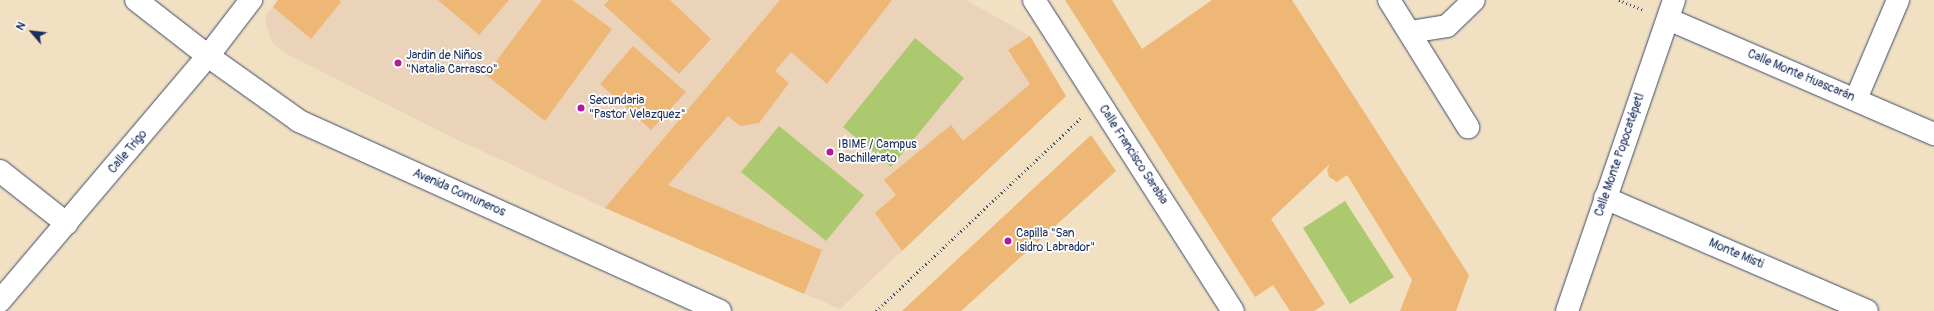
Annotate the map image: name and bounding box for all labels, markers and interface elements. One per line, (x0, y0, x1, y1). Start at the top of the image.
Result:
north arrow (12, 12, 52, 52)
text: N (13, 20, 28, 32)
street label: Calle Monte Huascarán (1745, 47, 1857, 105)
place label: Jardin de Niños "Natalia Carrasco" (406, 49, 498, 77)
marker: Jardin de Niños "Natalia Carrasco" (393, 58, 403, 68)
street label: Calle Monte Popocatépetl (1592, 92, 1648, 218)
place label: Secundaria "Pastor Velazquez" (589, 94, 686, 122)
marker: Secundaria "Pastor Velazquez" (576, 103, 586, 113)
street label: Calle Francisco Sarabia (1096, 103, 1170, 207)
street label: Calle Trigo (106, 127, 150, 177)
place label: IBIME / Campus Bachillerato (838, 138, 917, 166)
marker: IBIME / Campus Bachillerato (825, 147, 835, 157)
street label: Avenida Comuneros (410, 166, 508, 220)
place label: Capilla "San Isidro Labrador" (1016, 227, 1095, 255)
marker: Capilla "San Isidro Labrador" (1003, 236, 1013, 246)
street label: Monte Misti (1706, 236, 1766, 272)

